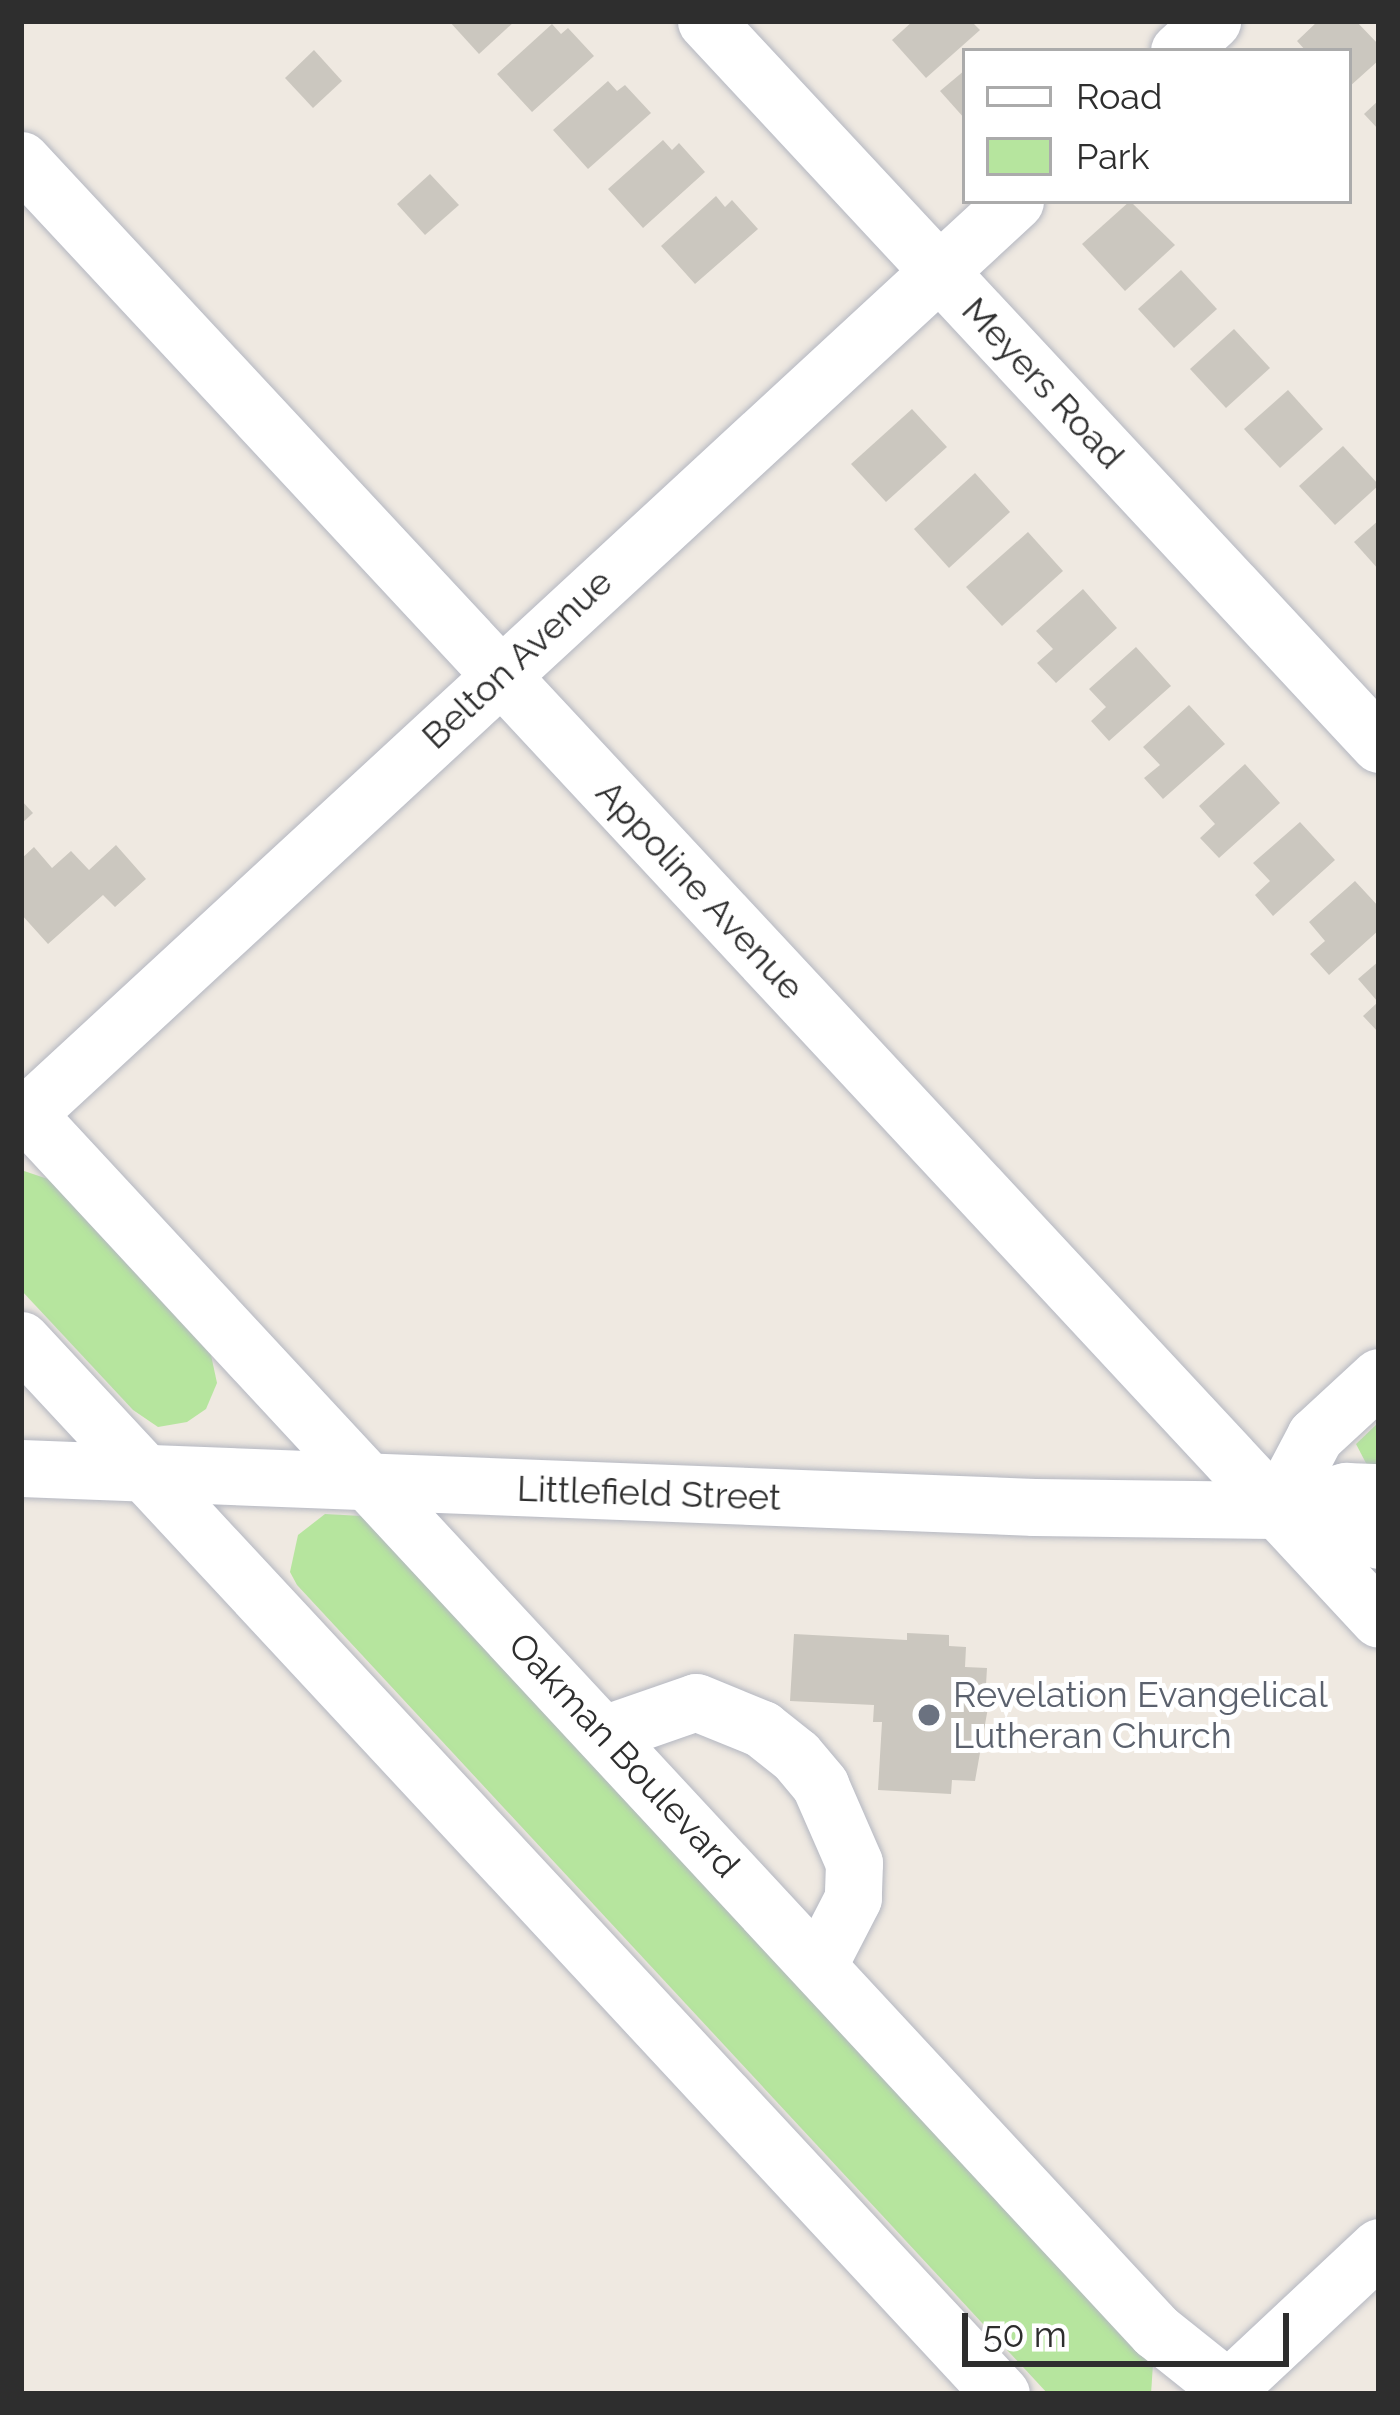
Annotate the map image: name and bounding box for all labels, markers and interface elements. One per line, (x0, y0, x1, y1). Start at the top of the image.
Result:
legend (962, 48, 1352, 204)
text: Road (1076, 75, 1162, 117)
text: Park (1076, 135, 1150, 177)
street label: Meyers Road (953, 289, 1133, 477)
street label: Belton Avenue (413, 560, 621, 758)
street label: Appoline Avenue (587, 771, 813, 1009)
street label: Littlefield Street (516, 1467, 782, 1519)
street label: Oakman Boulevard (500, 1624, 748, 1886)
place label: Revelation Evangelical Lutheran Church (953, 1672, 1328, 1757)
marker: Revelation Evangelical Lutheran Church (916, 1702, 942, 1728)
scale bar (968, 2289, 1295, 2363)
text: 50 m (983, 2313, 1067, 2355)

